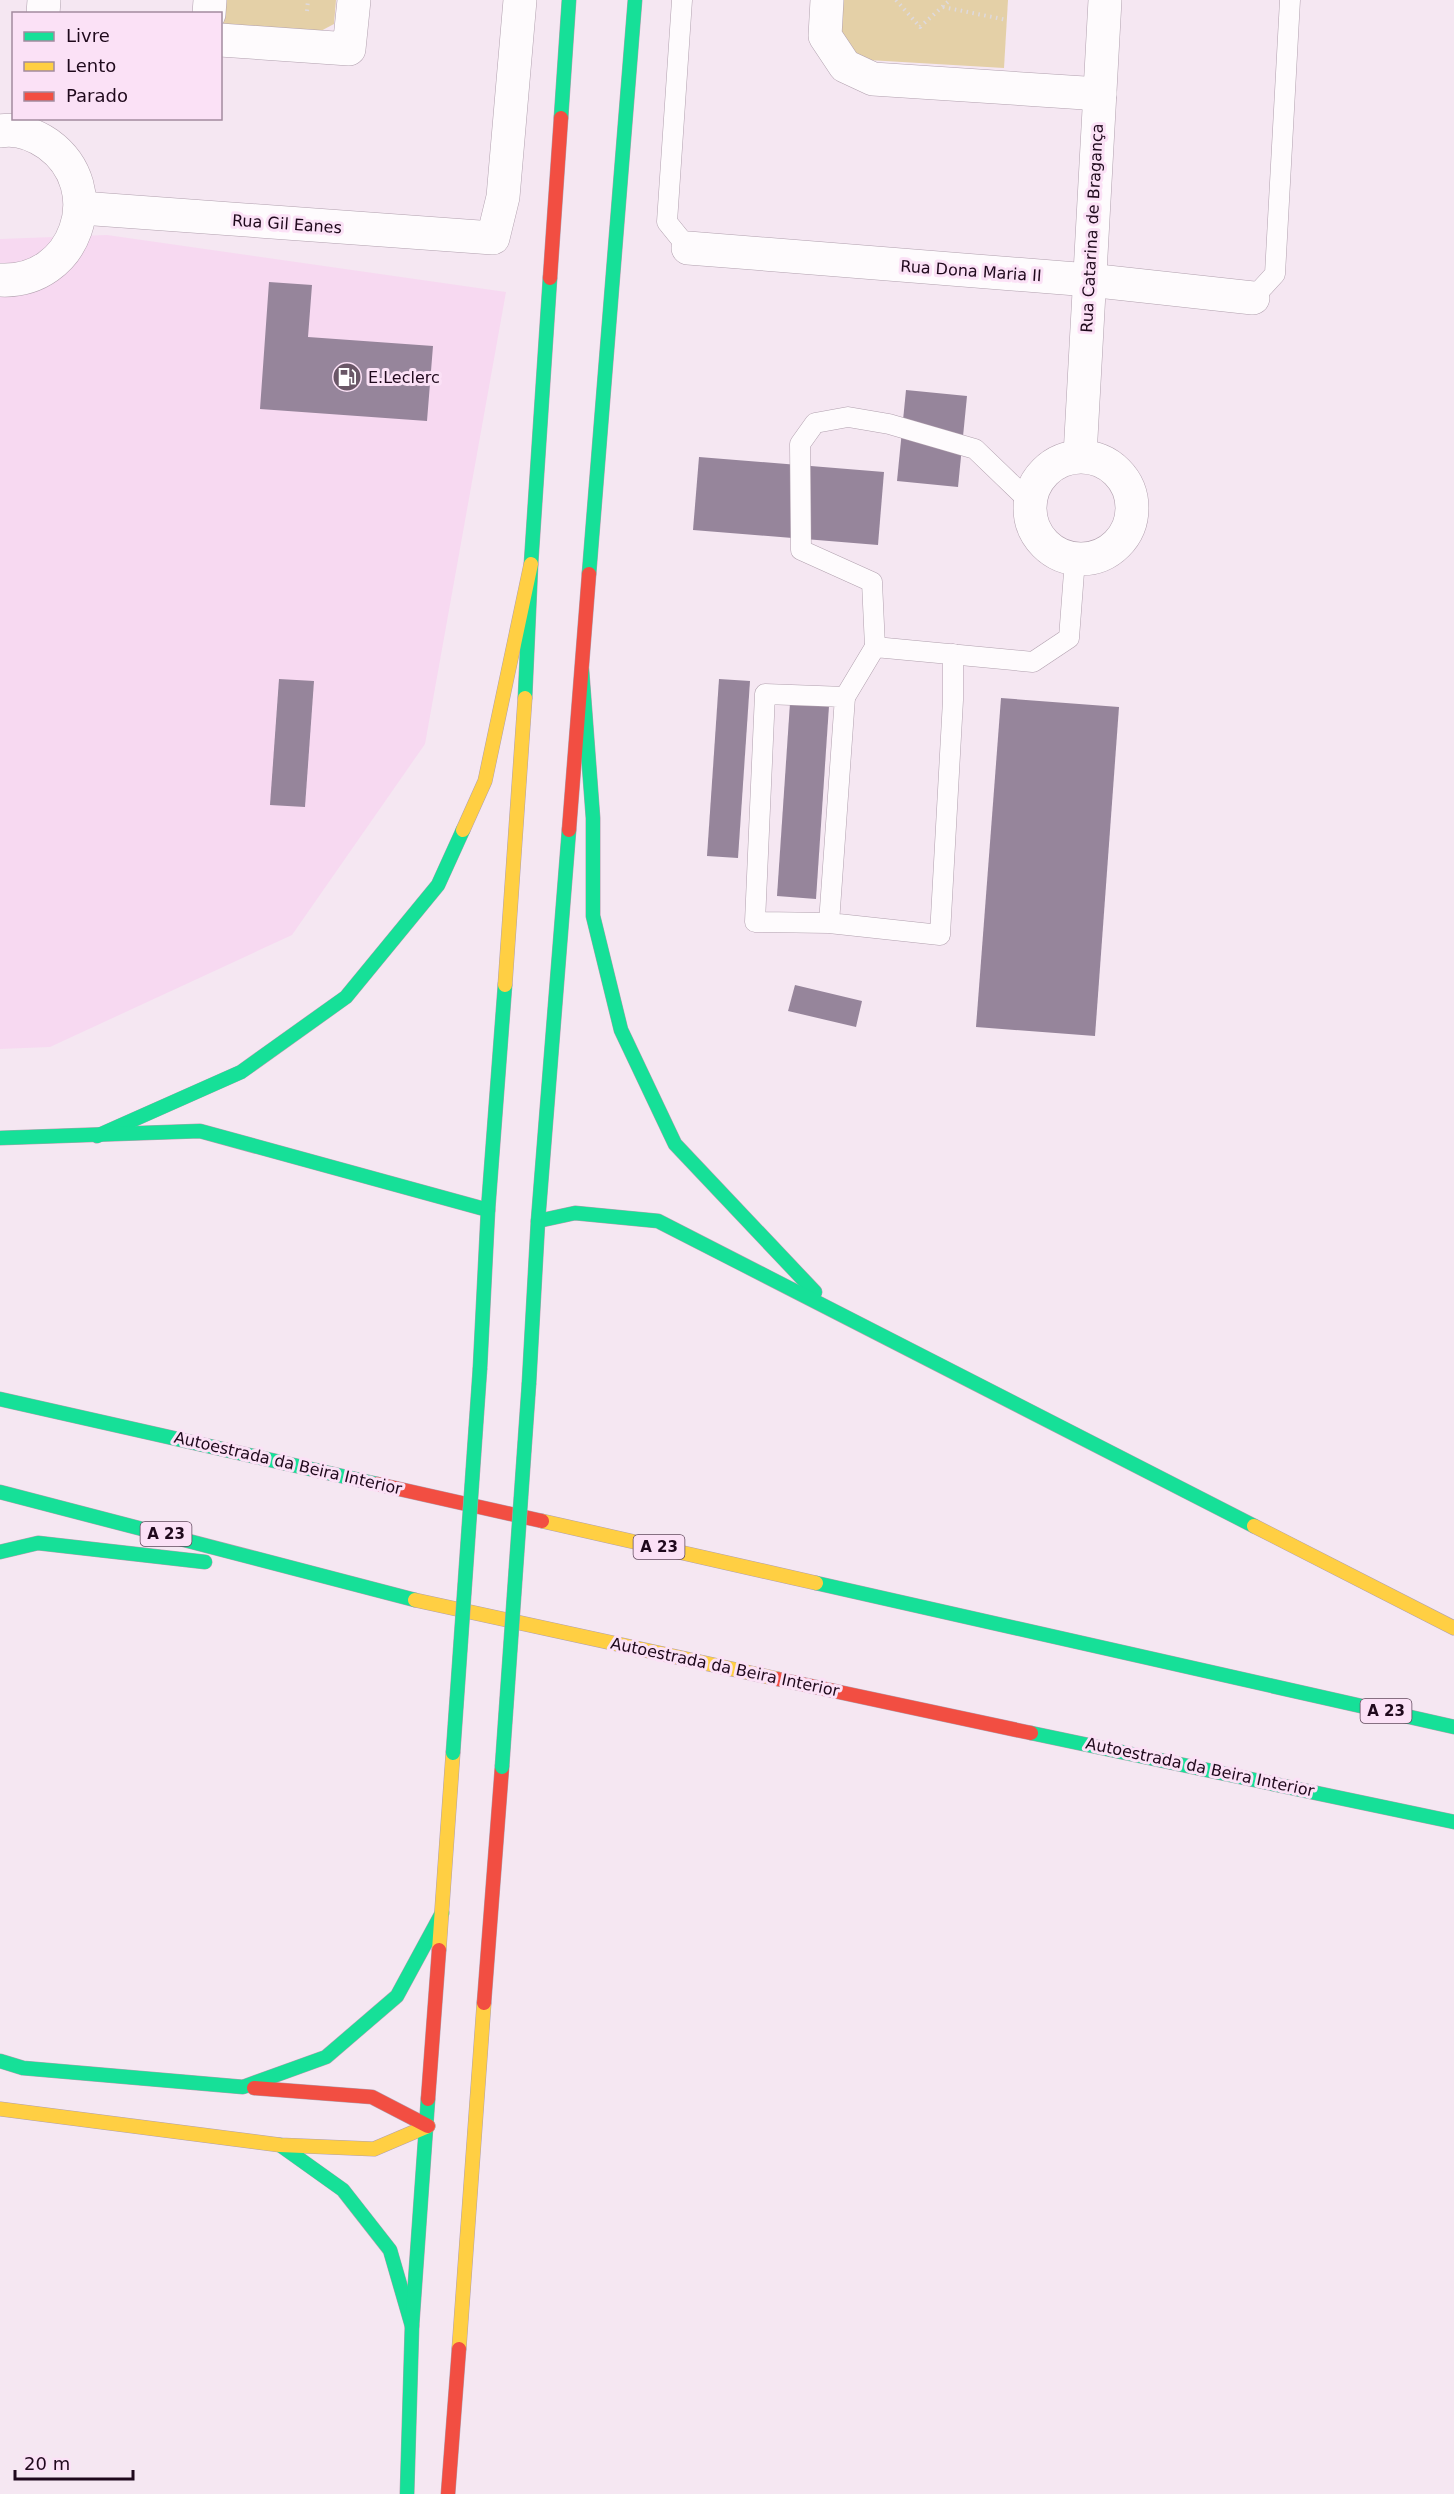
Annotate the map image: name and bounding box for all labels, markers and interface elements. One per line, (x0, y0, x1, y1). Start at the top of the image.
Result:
legend (12, 12, 222, 120)
text: Livre (66, 25, 110, 46)
text: Lento (66, 55, 116, 76)
text: Parado (66, 85, 128, 106)
street label: Rua Catarina de Bragança (1077, 123, 1107, 333)
street label: Rua Gil Eanes (231, 211, 343, 237)
street label: Rua Dona Maria II (900, 257, 1042, 285)
fuel station icon: E.Leclerc (331, 361, 363, 393)
place label: E.Leclerc (368, 368, 440, 387)
street label: Autoestrada da Beira Interior (172, 1428, 404, 1499)
road number: A 23 (140, 1522, 192, 1546)
road number: A 23 (634, 1535, 684, 1559)
street label: Autoestrada da Beira Interior (609, 1633, 841, 1701)
road number: A 23 (1360, 1699, 1412, 1723)
street label: Autoestrada da Beira Interior (1084, 1733, 1316, 1801)
scale bar (15, 2443, 134, 2481)
text: 20 m (24, 2453, 70, 2474)

